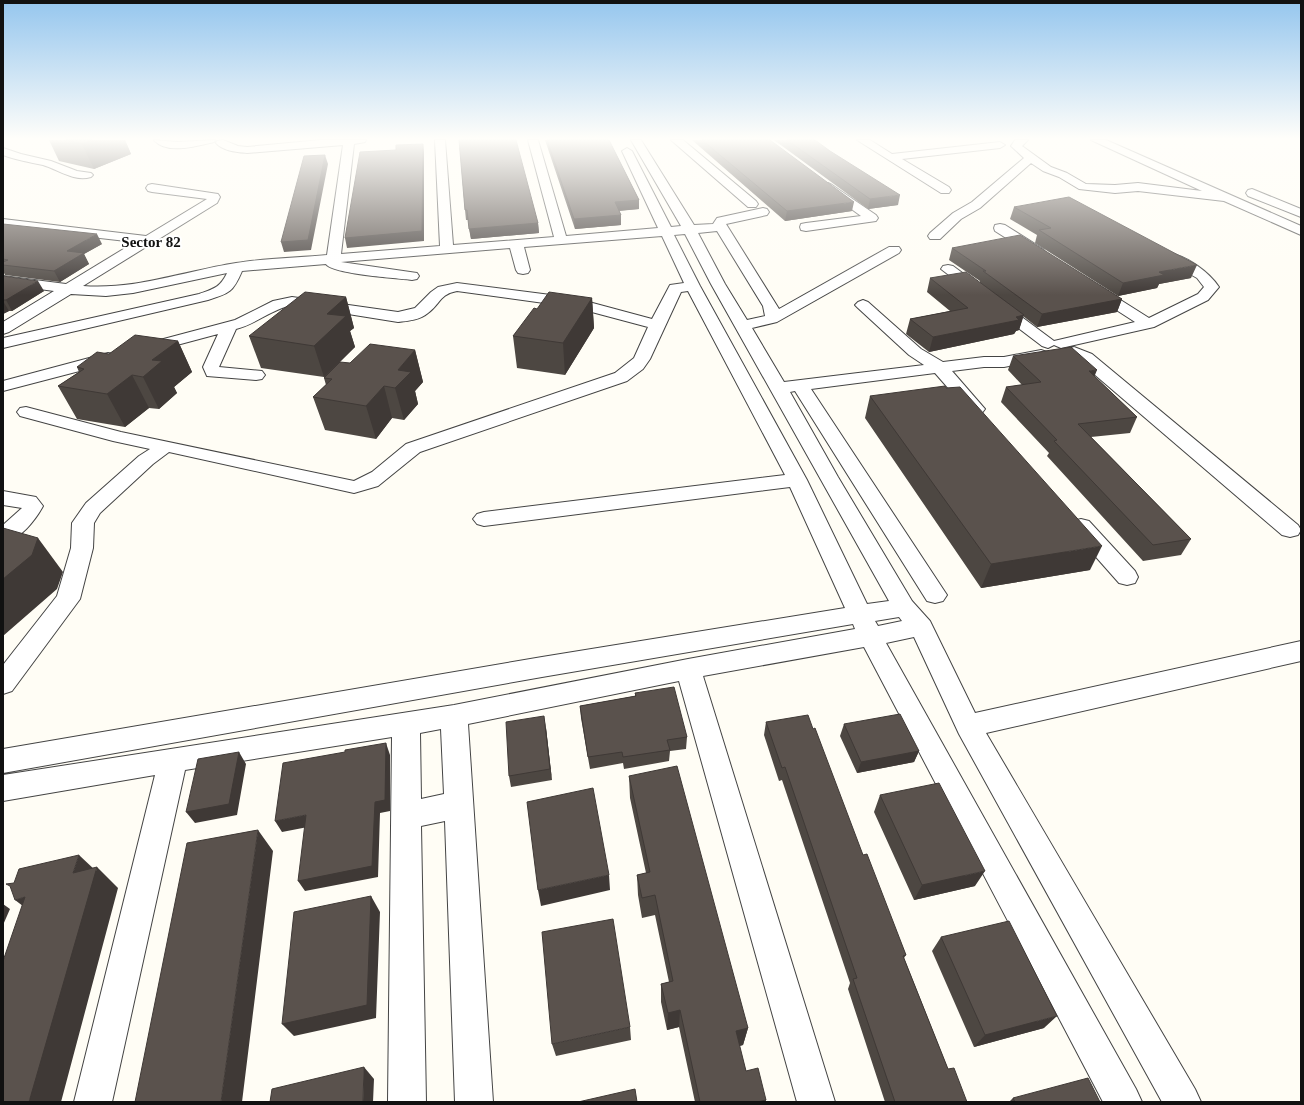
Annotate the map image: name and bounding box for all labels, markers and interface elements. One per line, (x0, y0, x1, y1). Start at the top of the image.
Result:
district label: Sector 82 (121, 234, 181, 250)

